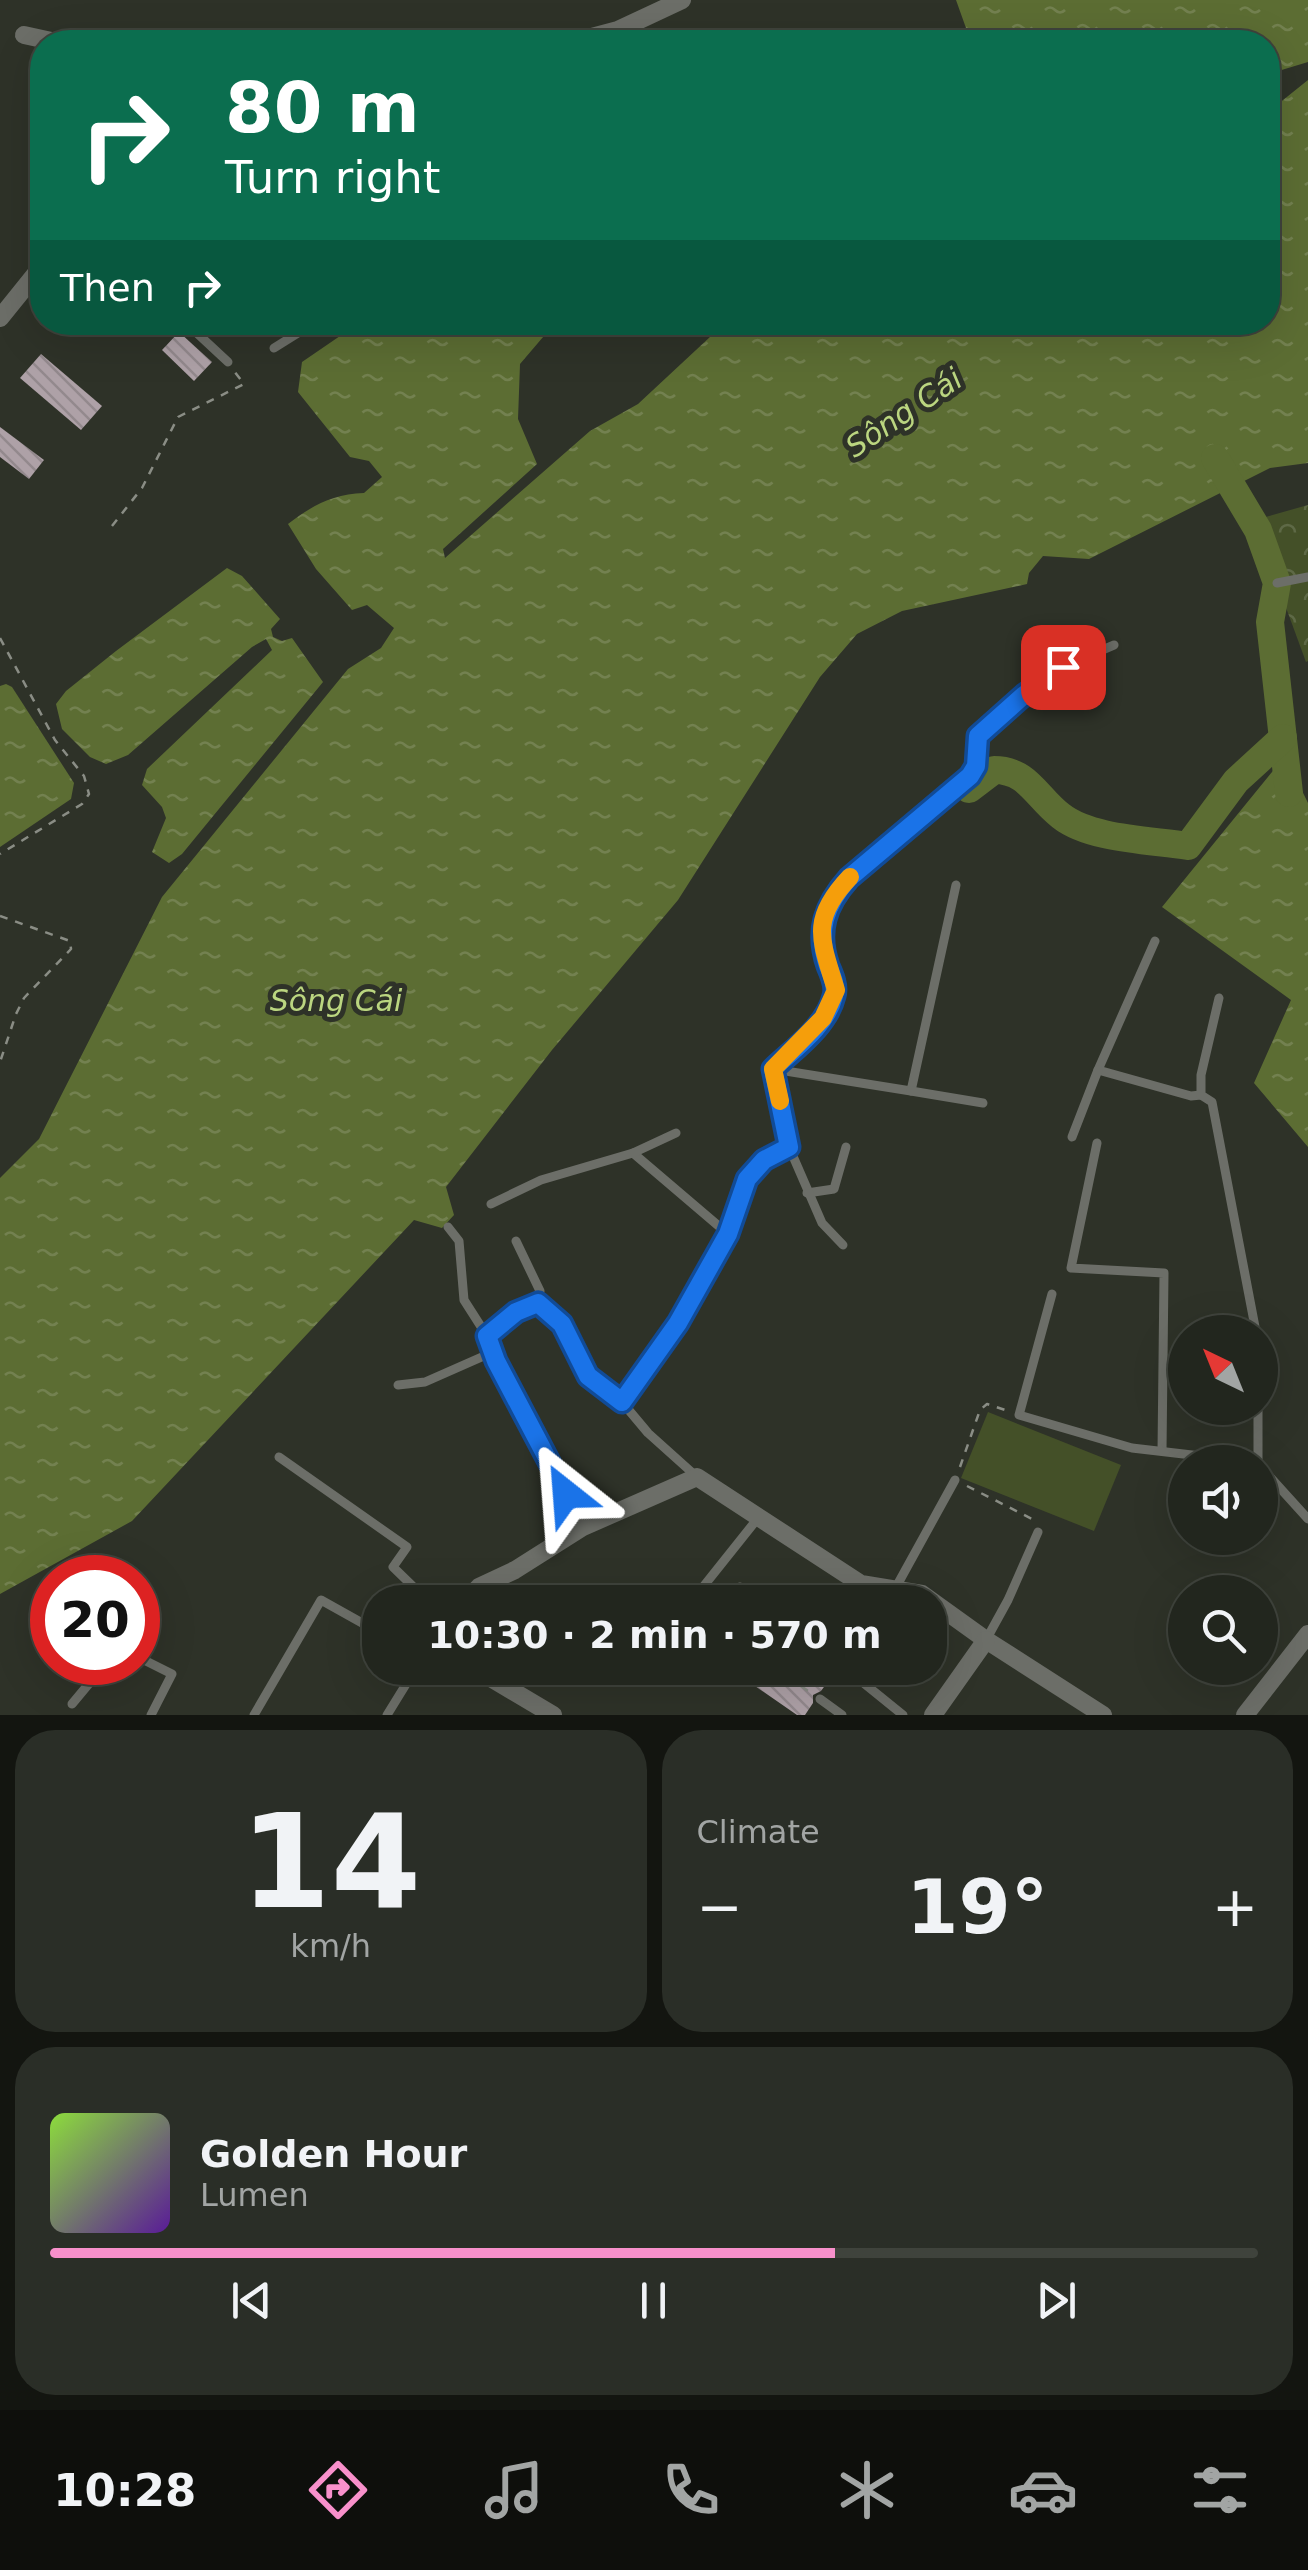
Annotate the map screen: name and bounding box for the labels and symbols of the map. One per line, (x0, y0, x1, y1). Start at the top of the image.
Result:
water label: Sông Cái (839, 361, 969, 464)
pin (1021, 625, 1106, 710)
water label: Sông Cái (270, 983, 403, 1018)
north arrow (1168, 1315, 1278, 1425)
position arrow (514, 1442, 618, 1546)
speed limit sign: 20 (30, 1555, 160, 1685)

